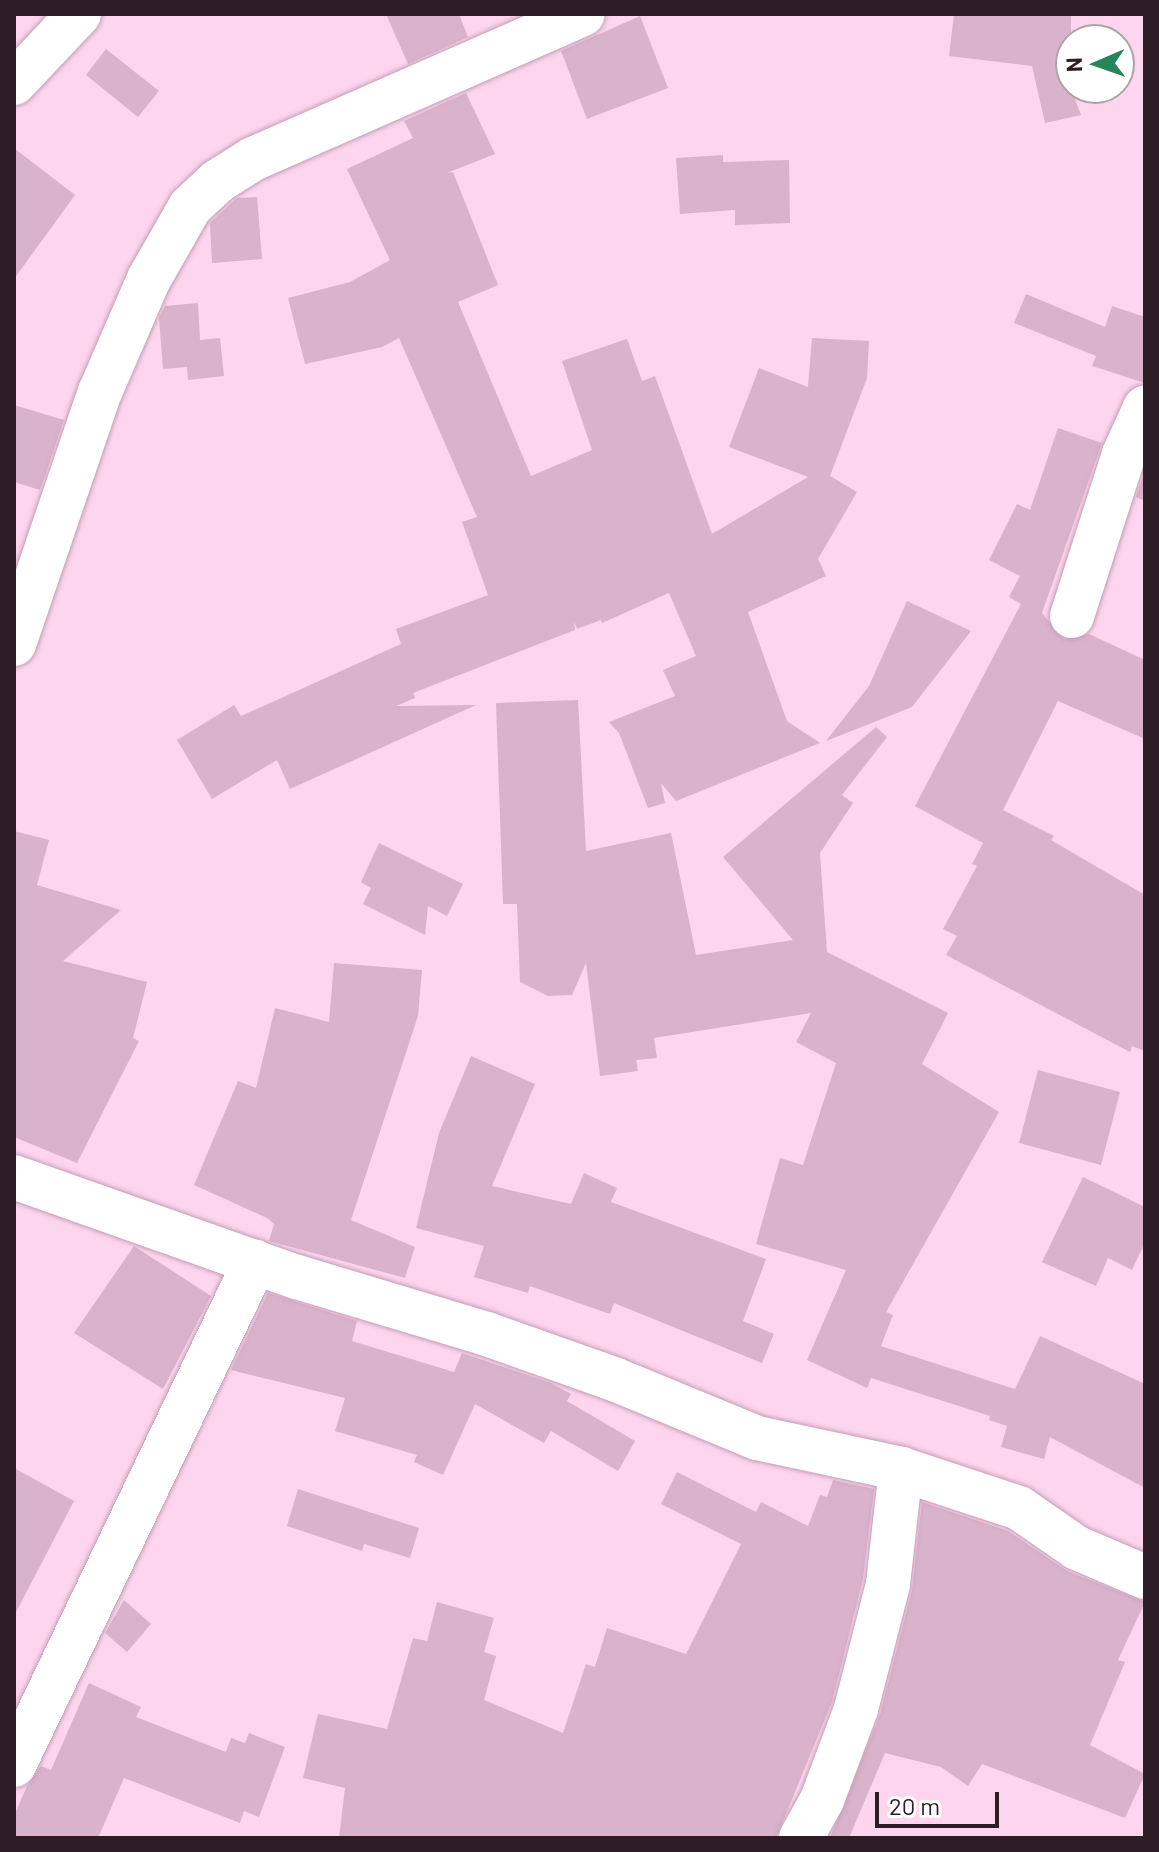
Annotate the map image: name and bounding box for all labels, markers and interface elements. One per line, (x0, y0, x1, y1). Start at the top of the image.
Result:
north arrow (1055, 24, 1135, 104)
text: N (1060, 57, 1086, 73)
scale bar (879, 1776, 1003, 1826)
text: 20 m (889, 1791, 940, 1820)

